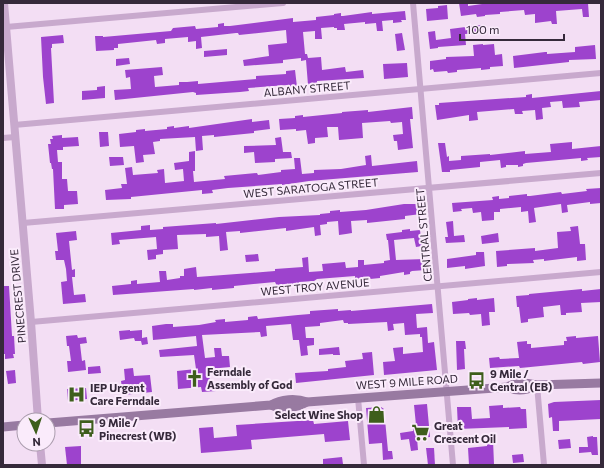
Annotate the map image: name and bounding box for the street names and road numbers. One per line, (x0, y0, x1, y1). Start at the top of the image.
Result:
street label: ALBANY STREET (263, 78, 351, 99)
street label: WEST SARATOGA STREET (243, 175, 379, 200)
street label: CENTRAL STREET (413, 188, 434, 282)
street label: PINECREST DRIVE (7, 248, 28, 344)
street label: WEST TROY AVENUE (260, 275, 370, 298)
street label: WEST 9 MILE ROAD (356, 371, 458, 392)

